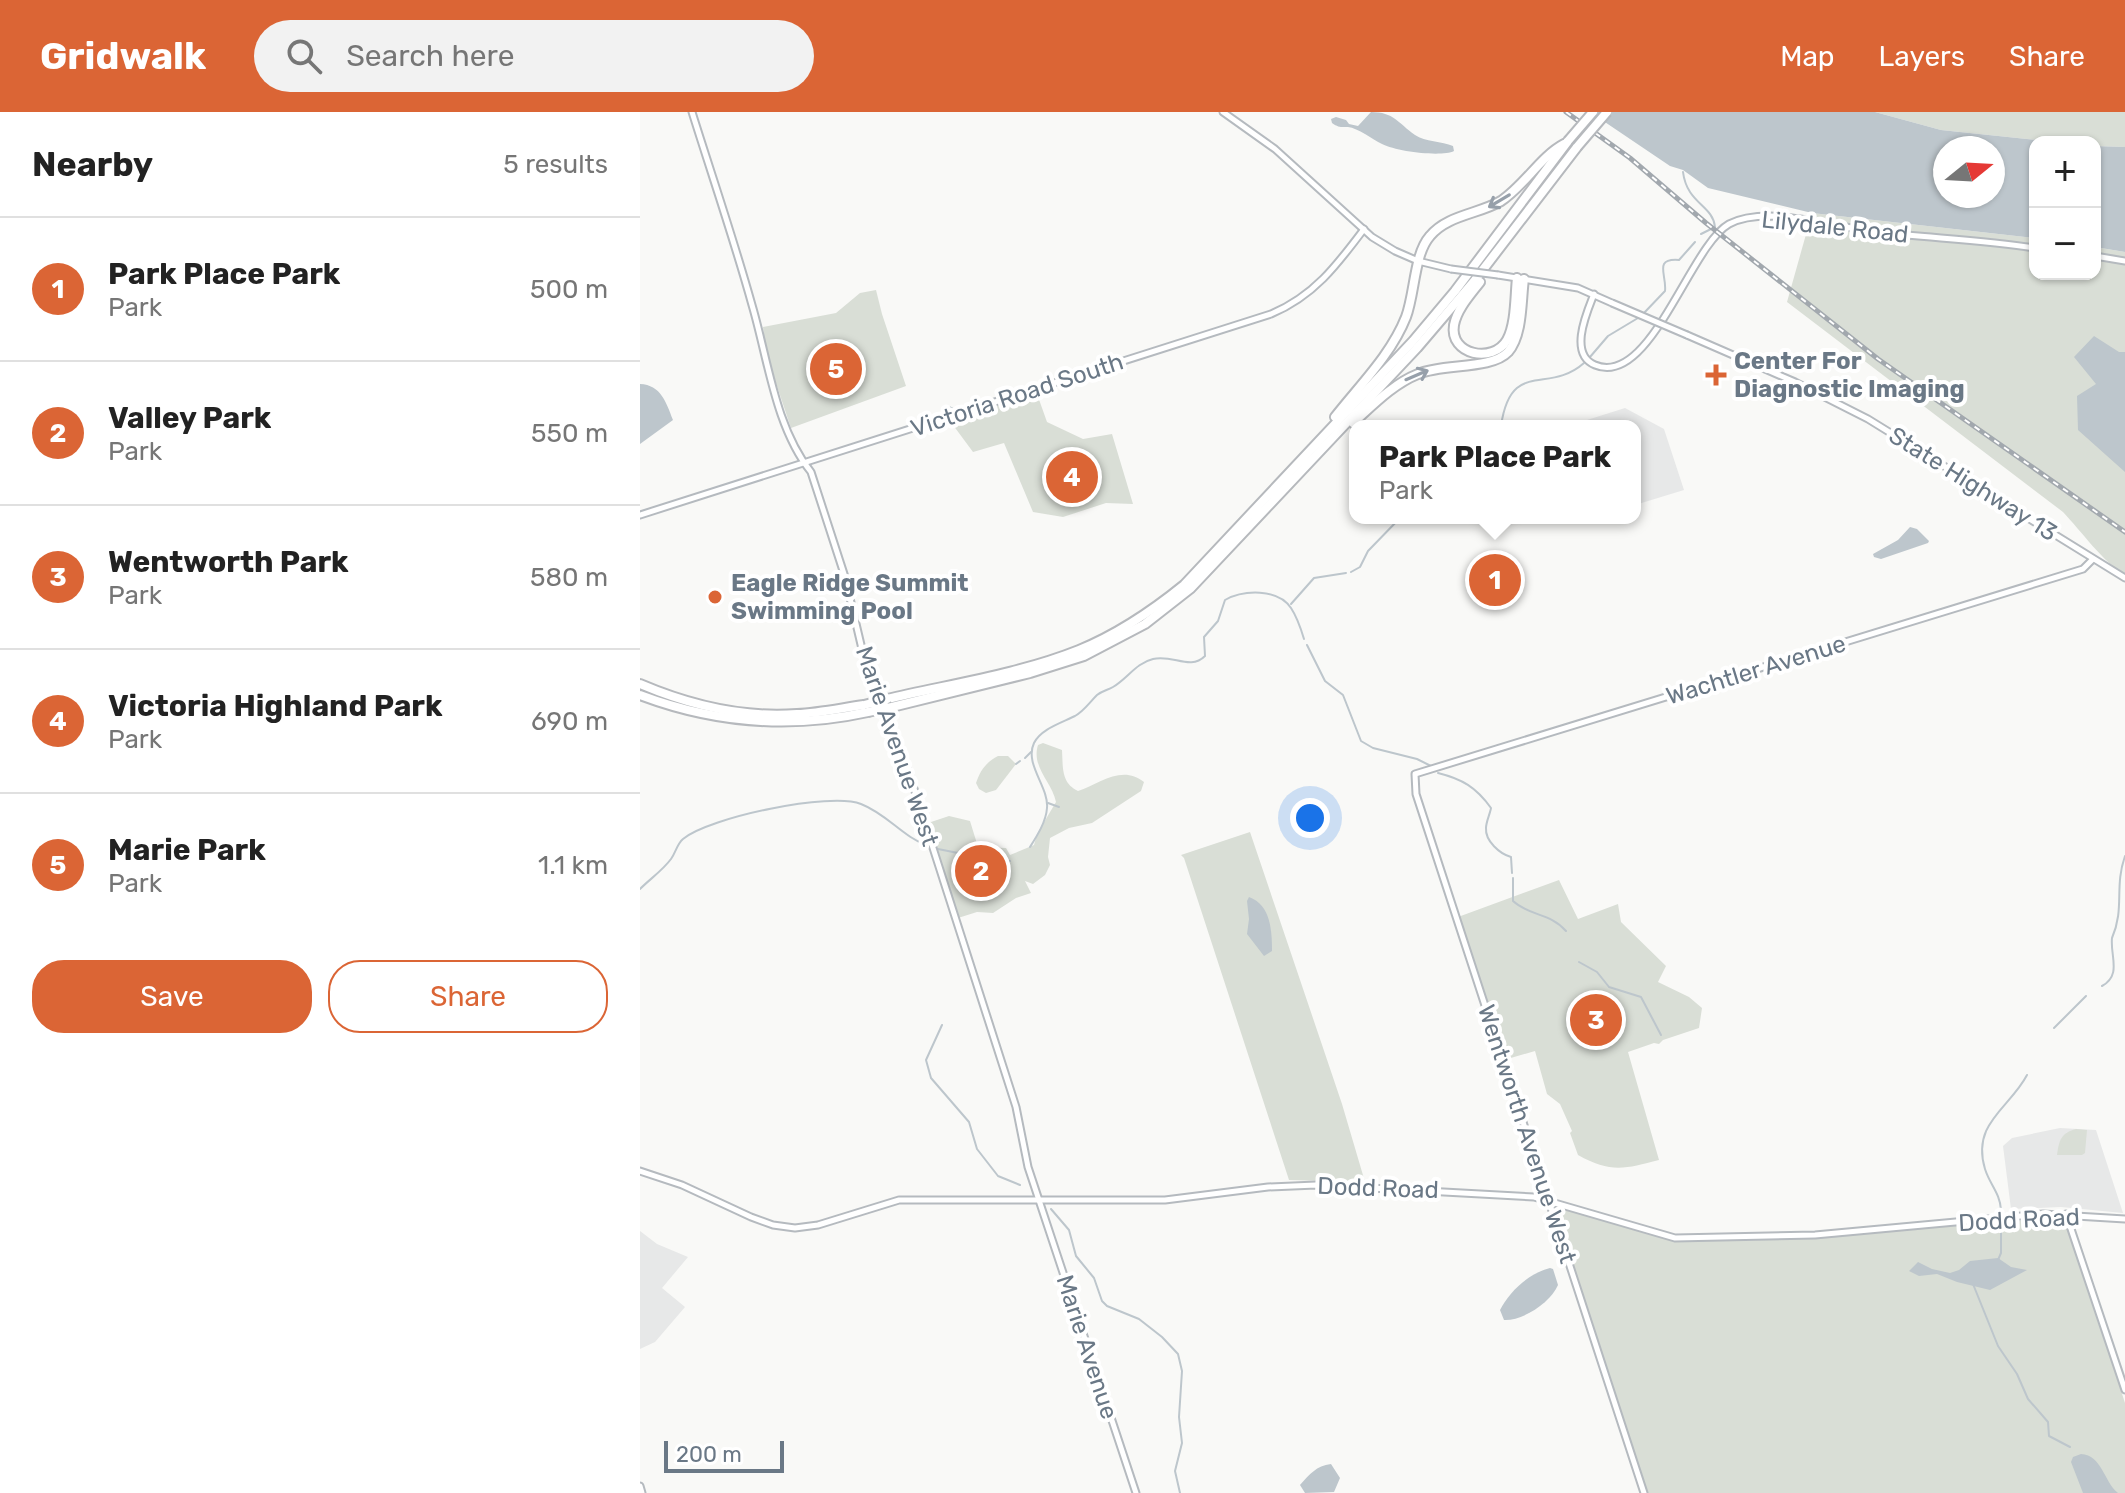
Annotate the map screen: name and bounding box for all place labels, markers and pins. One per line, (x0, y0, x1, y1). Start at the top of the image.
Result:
pin: 5 (810, 339, 862, 399)
place label: Center For Diagnostic Imaging (1734, 347, 1965, 403)
marker: Center For Diagnostic Imaging (1705, 364, 1727, 386)
pin: 4 (1046, 447, 1098, 507)
pin: 1 (1469, 550, 1521, 610)
place label: Eagle Ridge Summit Swimming Pool (731, 569, 968, 625)
marker: Eagle Ridge Summit Swimming Pool (706, 588, 724, 606)
pin: 2 (955, 841, 1007, 901)
pin: 3 (1570, 990, 1622, 1050)

